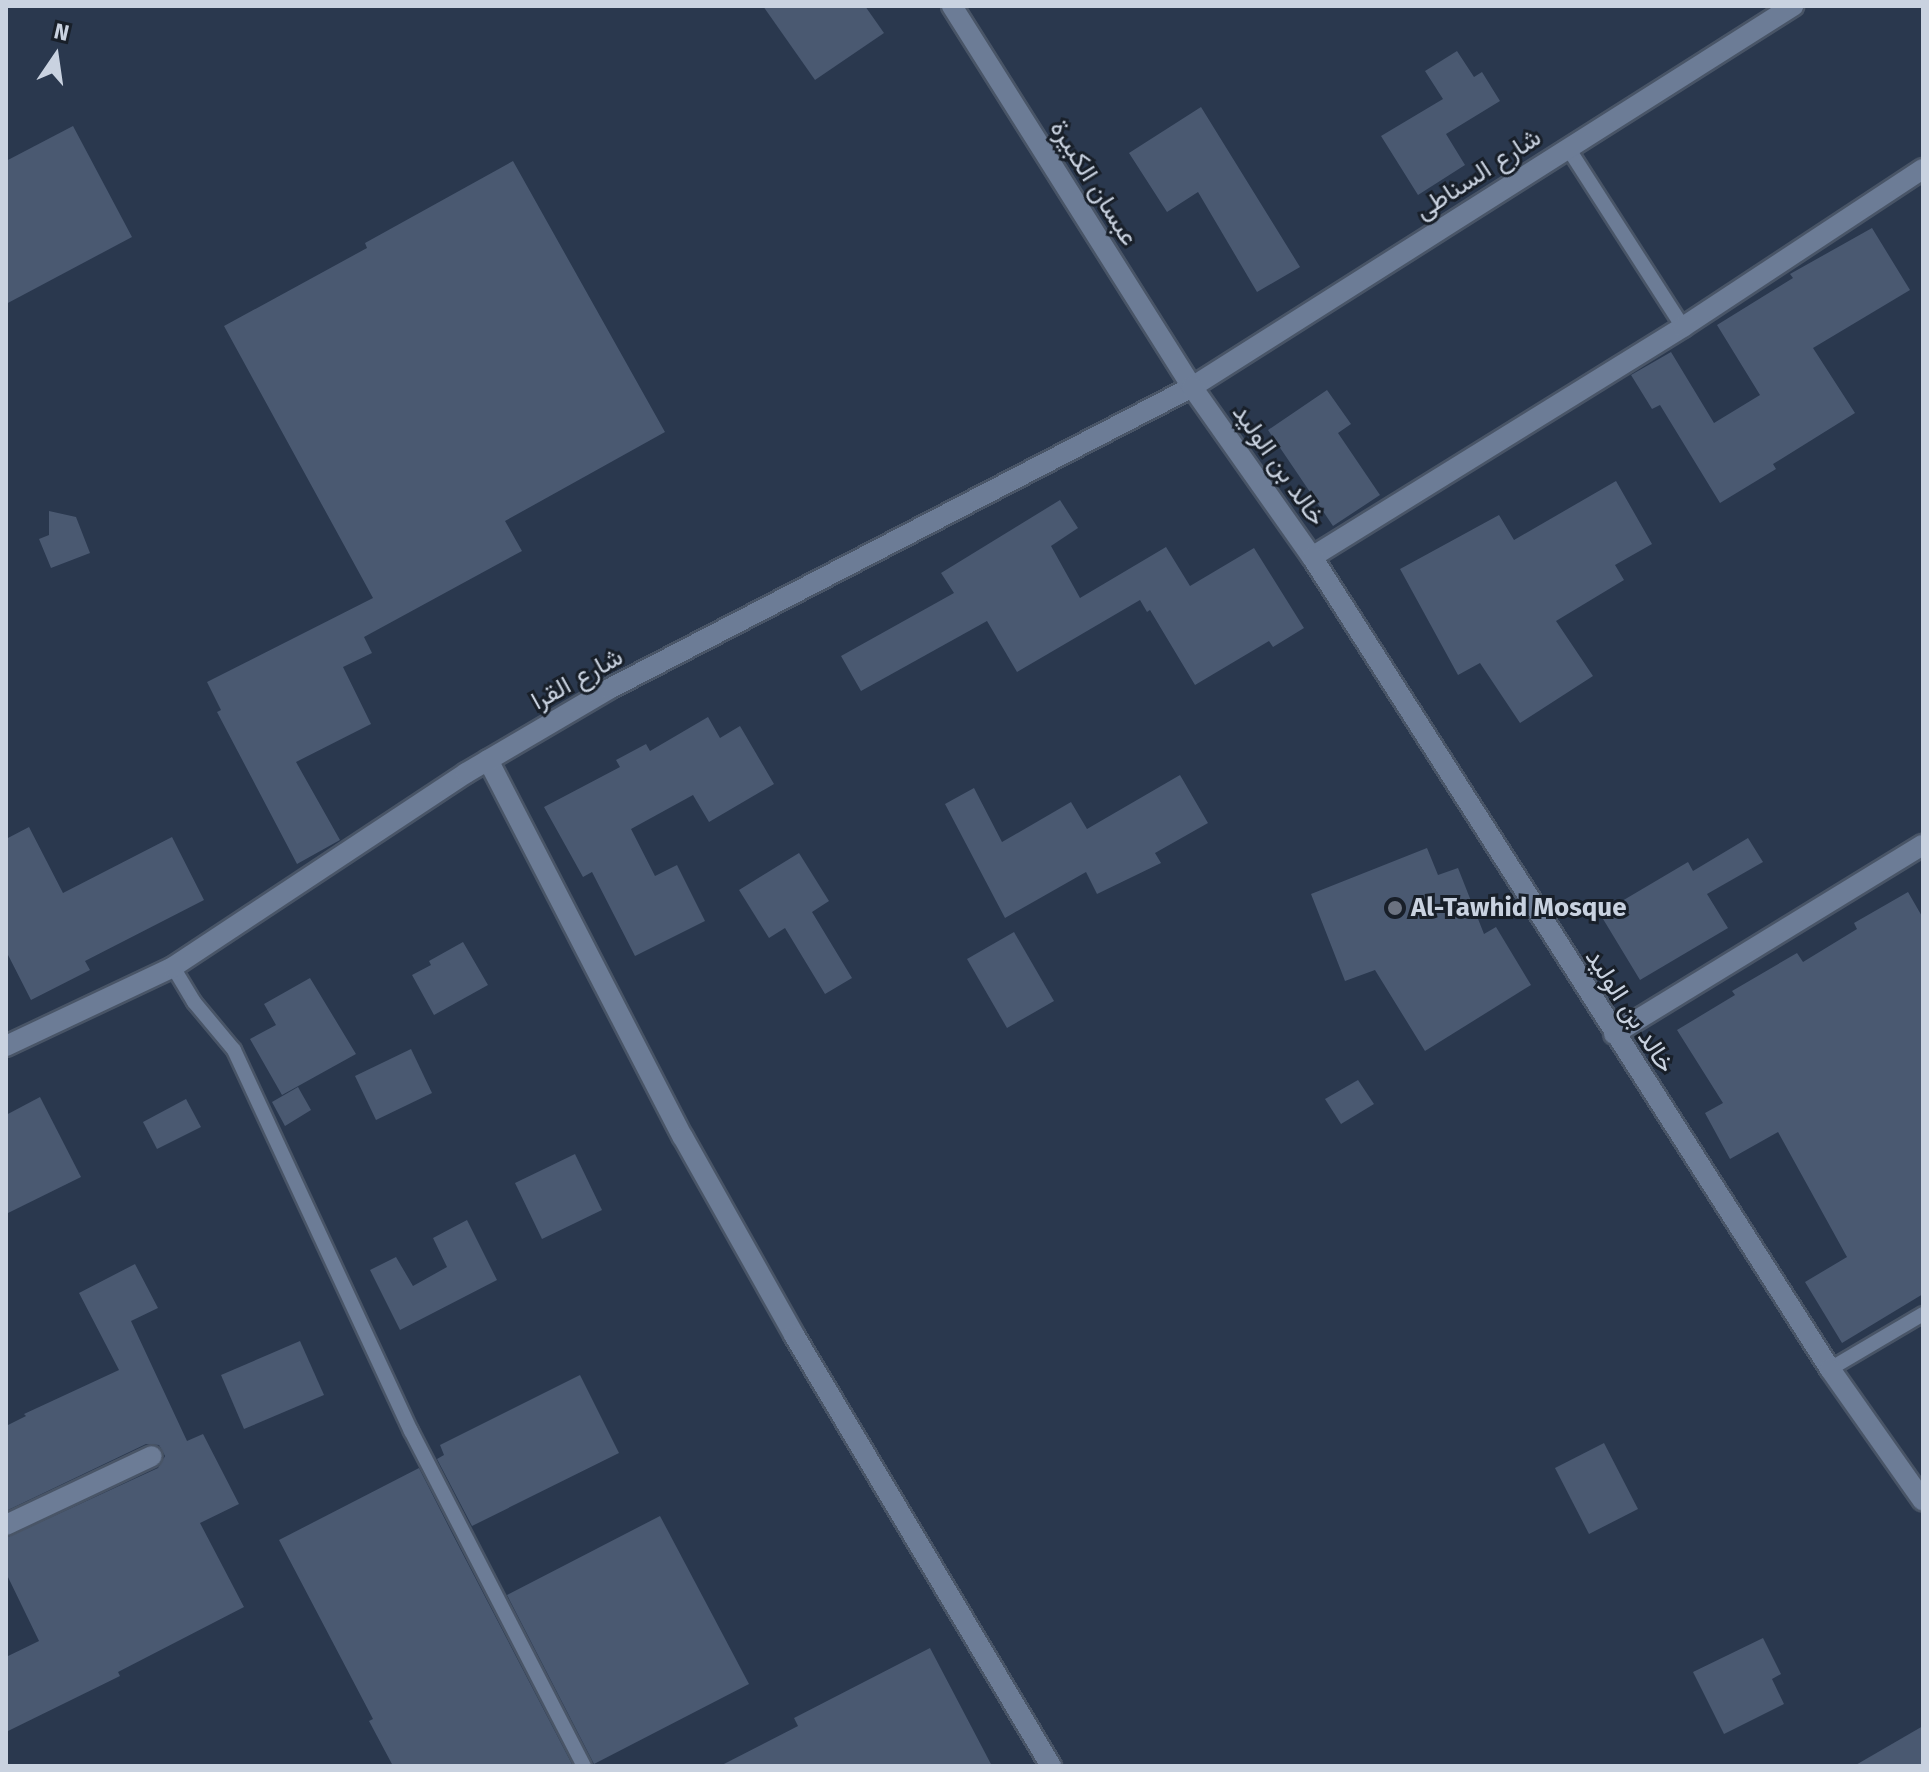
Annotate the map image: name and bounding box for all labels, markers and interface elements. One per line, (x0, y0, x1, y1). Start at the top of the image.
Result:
north arrow (16, 16, 96, 96)
text: N (51, 17, 72, 47)
street label: عبسان الكبيرة (1043, 114, 1145, 252)
street label: شارع السناطى (1409, 122, 1547, 226)
street label: خالد بن الوليد (1226, 398, 1332, 532)
street label: شارع القرا (526, 641, 628, 717)
place label: Al-Tawhid Mosque (1411, 892, 1627, 924)
marker: Al-Tawhid Mosque (1386, 899, 1404, 917)
street label: خالد بن الوليد (1578, 943, 1682, 1079)

